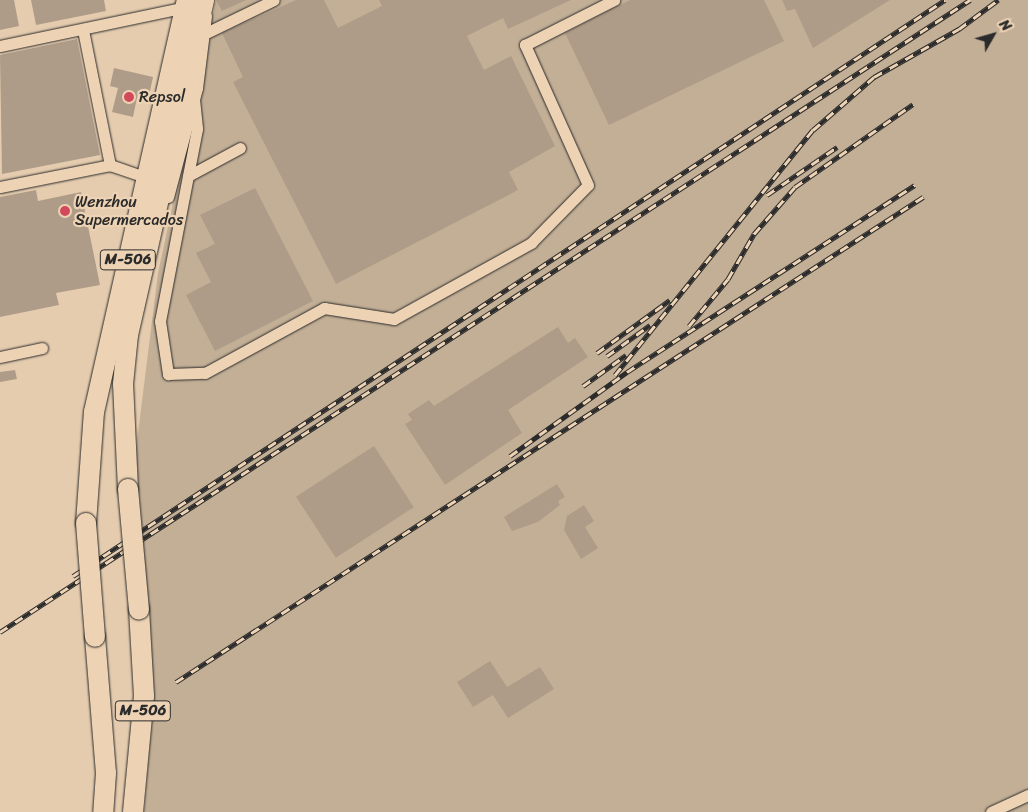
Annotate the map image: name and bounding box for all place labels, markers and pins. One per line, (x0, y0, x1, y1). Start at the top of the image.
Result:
place label: Repsol (139, 87, 185, 107)
marker: Repsol (123, 91, 135, 103)
place label: Wenzhou Supermercados (75, 192, 183, 230)
marker: Wenzhou Supermercados (59, 205, 71, 217)

